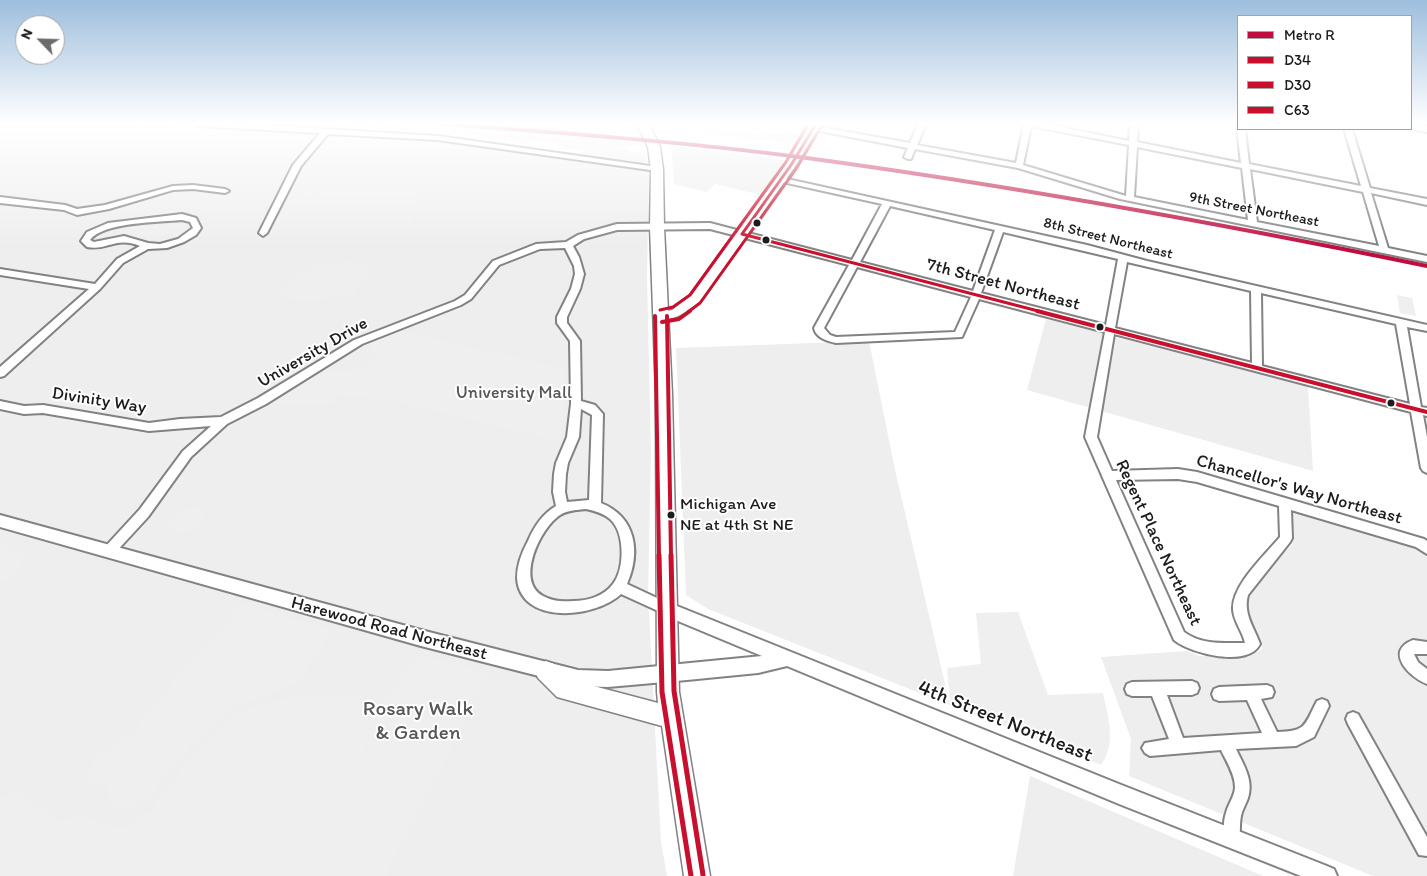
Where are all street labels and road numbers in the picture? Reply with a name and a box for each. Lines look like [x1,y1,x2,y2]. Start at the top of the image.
street label: 9th Street Northeast [1187,189,1321,231]
street label: 8th Street Northeast [1042,214,1174,264]
street label: 7th Street Northeast [924,254,1082,316]
street label: University Drive [254,313,372,393]
street label: Divinity Way [50,383,148,419]
street label: Chancellor's Way Northeast [1194,450,1404,530]
street label: Regent Place Northeast [1110,457,1206,629]
street label: Harewood Road Northeast [289,592,489,666]
street label: 4th Street Northeast [914,675,1096,769]

